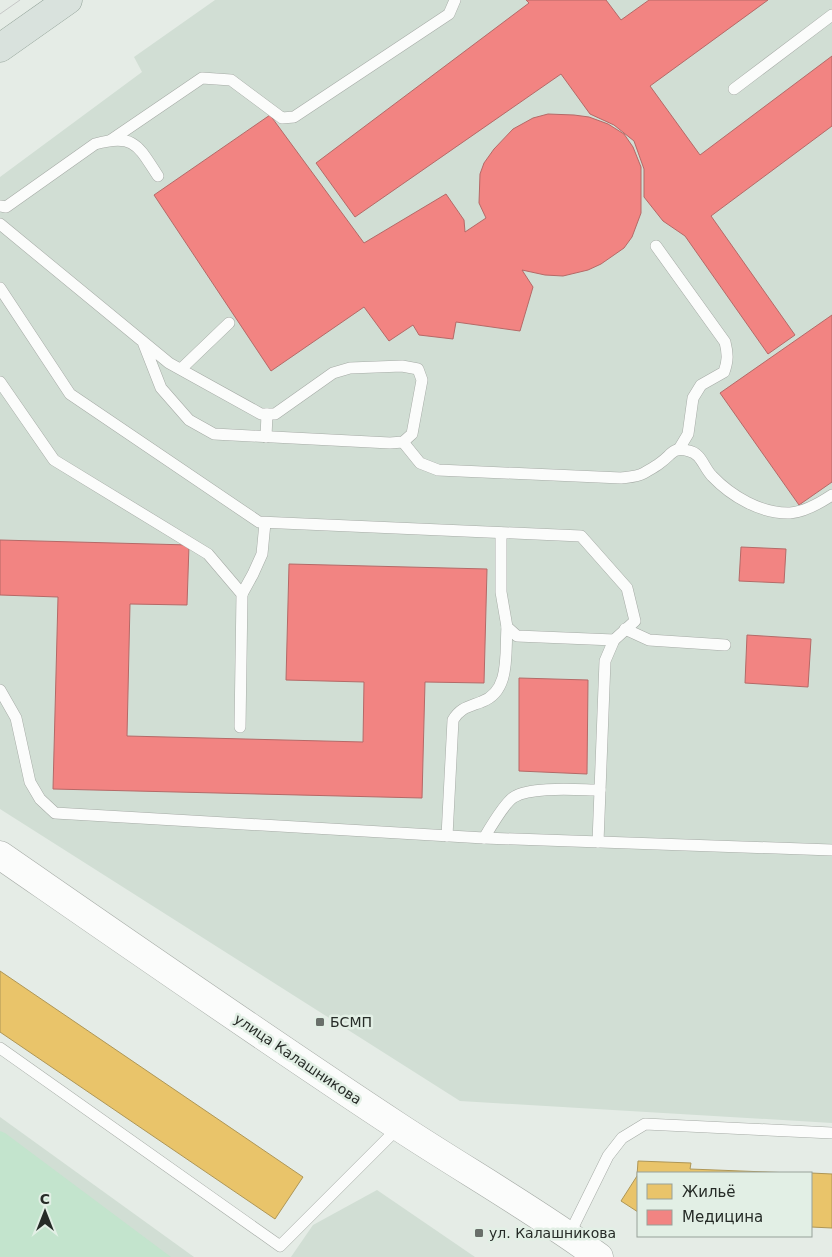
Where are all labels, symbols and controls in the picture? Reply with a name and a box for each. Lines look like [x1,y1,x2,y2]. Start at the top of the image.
street label: улица Калашникова [231,1010,365,1108]
place label: БСМП [330,1014,372,1030]
marker: БСМП [314,1016,326,1028]
legend [637,1172,812,1237]
text: Жильё [682,1183,736,1201]
north arrow [20,1187,70,1237]
text: С [40,1191,50,1207]
text: Медицина [682,1208,763,1226]
place label: ул. Калашникова [489,1225,616,1241]
marker: ул. Калашникова [473,1227,485,1239]

